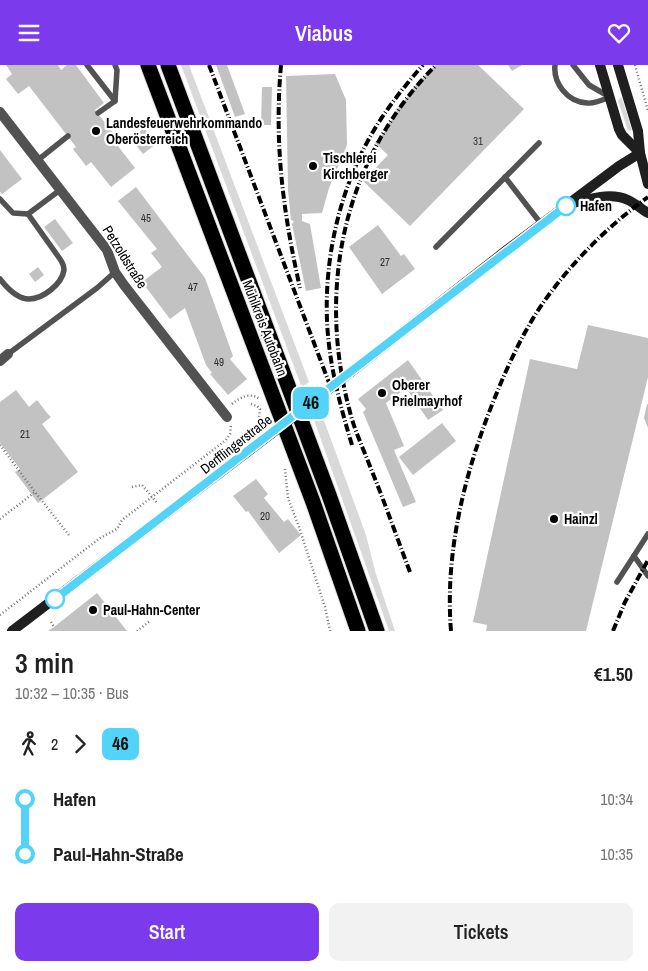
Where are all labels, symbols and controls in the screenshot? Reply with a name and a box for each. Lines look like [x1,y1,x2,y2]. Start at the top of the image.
text: Viabus [295,18,353,48]
icon: menu [15,19,43,47]
icon: heart [605,19,633,47]
place label: Landesfeuerwehrkommando Oberösterreich [106,114,262,148]
marker: Landesfeuerwehrkommando Oberösterreich [90,125,102,137]
house number: 31 [473,134,483,148]
place label: Tischlerei Kirchberger [323,149,389,183]
marker: Tischlerei Kirchberger [307,160,319,172]
marker: Hafen [556,196,576,216]
place label: Hafen [580,197,612,215]
house number: 45 [141,211,151,225]
street label: Petzoldstraße [99,222,151,292]
house number: 27 [380,255,390,269]
street label: Mühlkreis Autobahn [238,277,292,379]
house number: 47 [188,280,198,294]
house number: 49 [214,355,224,369]
place label: Oberer Prielmayrhof [392,376,462,410]
line badge: 46 [288,387,334,419]
marker: Oberer Prielmayrhof [376,387,388,399]
text: 46 [303,390,319,415]
street label: Derfflingerstraße [197,410,275,478]
house number: 21 [20,427,30,441]
house number: 20 [260,509,270,523]
place label: Hainzl [564,510,598,528]
marker: Hainzl [548,513,560,525]
unlabelled marker [45,589,65,609]
place label: Paul-Hahn-Center [103,601,200,619]
marker: Paul-Hahn-Center [87,604,99,616]
text: 3 min [15,644,74,682]
text: €1.50 [594,661,633,687]
text: 10:32 – 10:35 · Bus [15,682,129,704]
icon: walk [15,730,43,758]
icon: forward [66,730,94,758]
text: 46 [112,731,129,756]
text: 2 [51,733,58,755]
text: Hafen [53,786,96,812]
text: 10:34 [600,788,633,810]
text: Paul-Hahn-Straße [53,841,184,867]
text: 10:35 [600,843,633,865]
button: Start [15,903,319,961]
button: Tickets [329,903,633,961]

